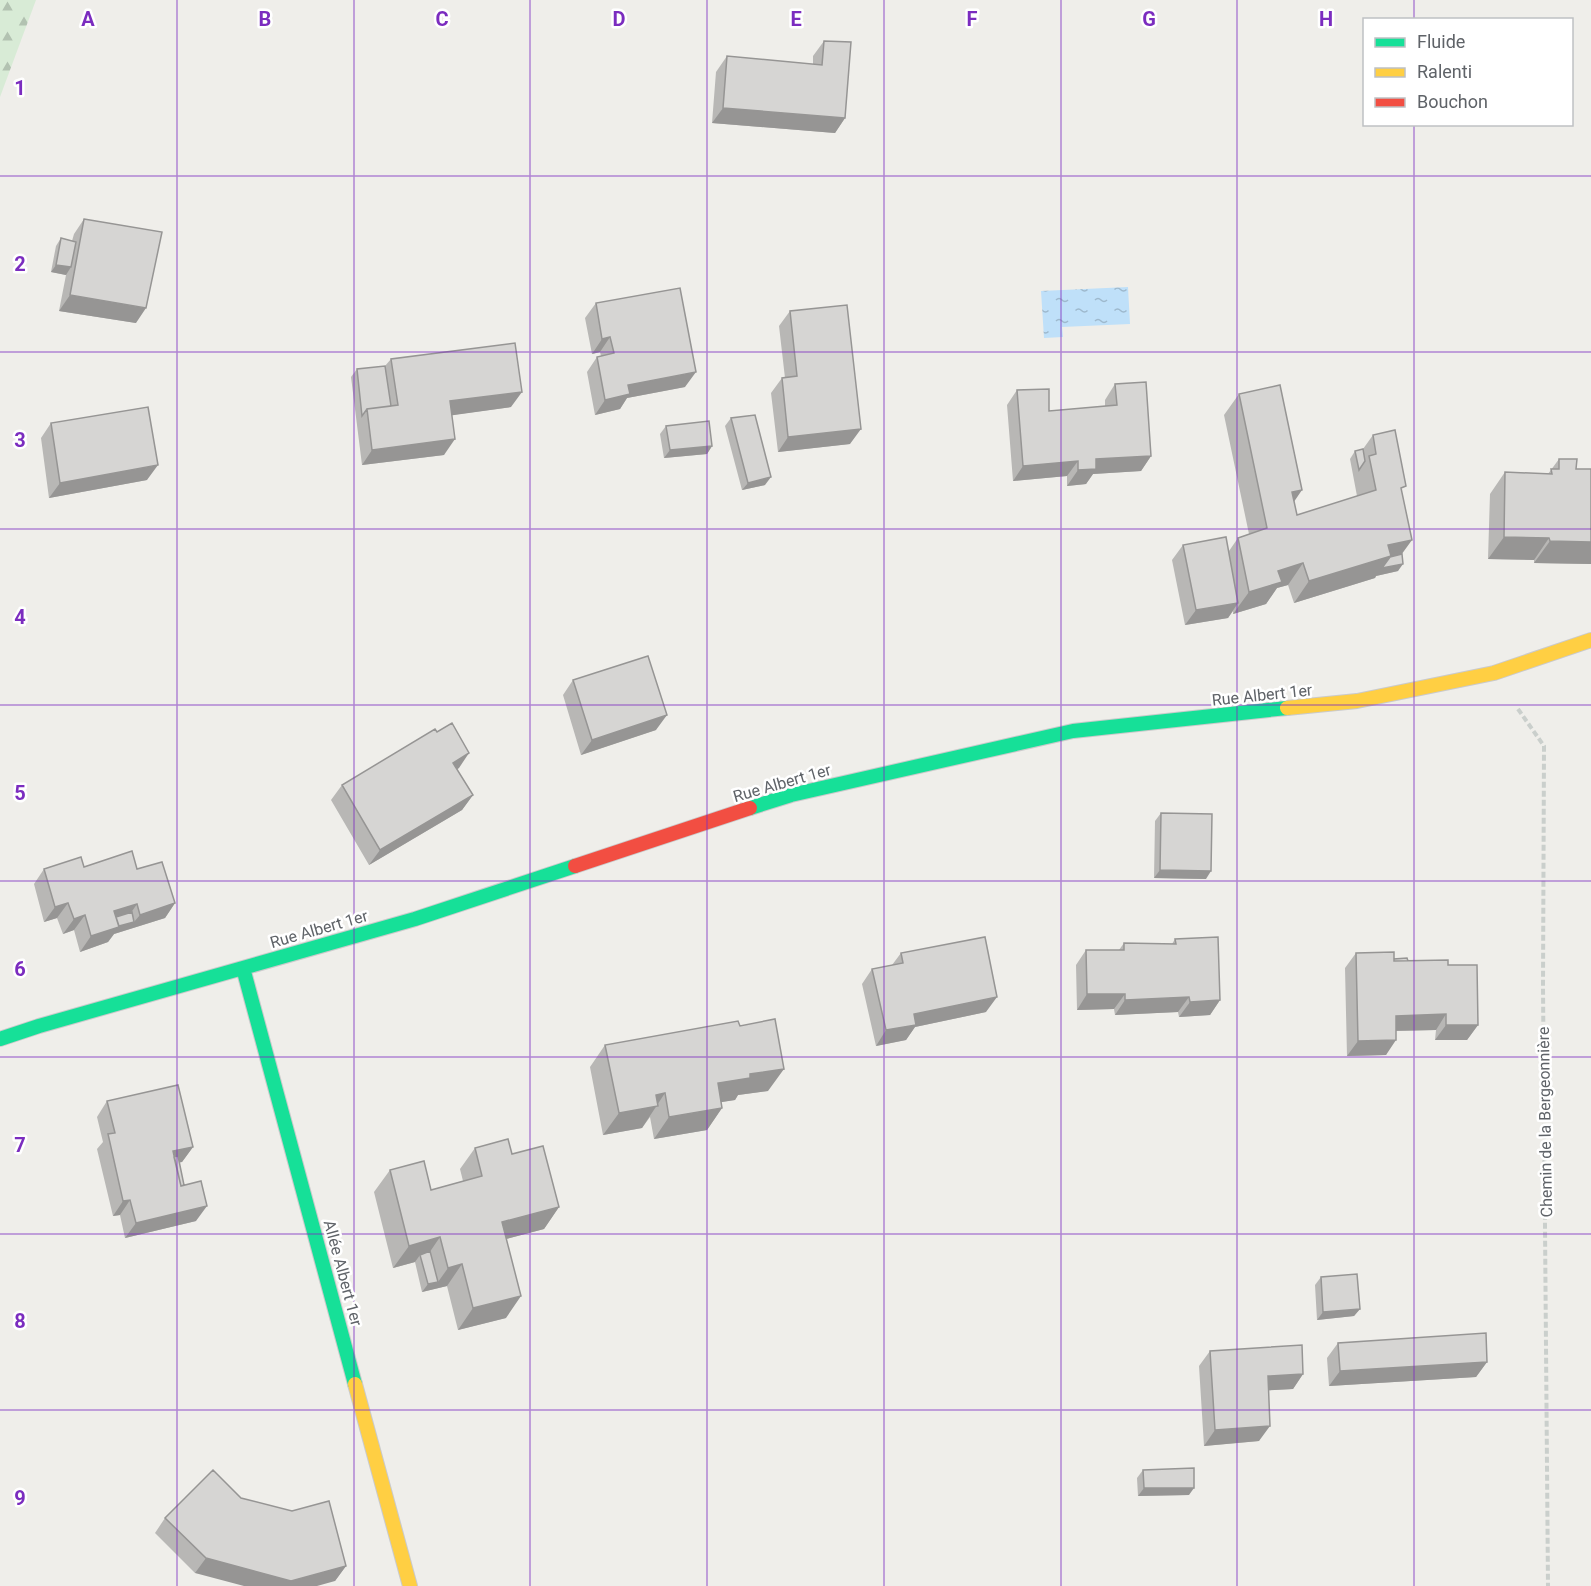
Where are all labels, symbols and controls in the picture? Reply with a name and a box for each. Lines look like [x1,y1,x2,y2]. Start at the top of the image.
text: A [81,7,95,31]
text: B [259,7,271,31]
text: C [435,7,449,31]
text: D [613,7,626,31]
text: E [790,7,802,31]
text: F [967,7,978,31]
text: G [1142,7,1156,31]
text: H [1319,7,1333,31]
legend [1363,18,1573,126]
text: Fluide [1417,31,1465,52]
text: Ralenti [1417,61,1472,82]
text: 1 [14,76,26,100]
text: Bouchon [1417,91,1488,112]
text: 2 [14,252,26,276]
text: 3 [14,428,26,452]
text: 4 [14,605,26,629]
street label: Rue Albert 1er [1211,680,1314,710]
street label: Rue Albert 1er [731,760,834,806]
text: 5 [14,781,26,805]
street label: Rue Albert 1er [268,906,371,952]
text: 6 [14,957,26,981]
street label: Chemin de la Bergeonnière [1534,1027,1556,1217]
text: 7 [14,1133,26,1157]
street label: Allée Albert 1er [320,1218,366,1329]
text: 8 [14,1309,26,1333]
text: 9 [14,1486,26,1510]

